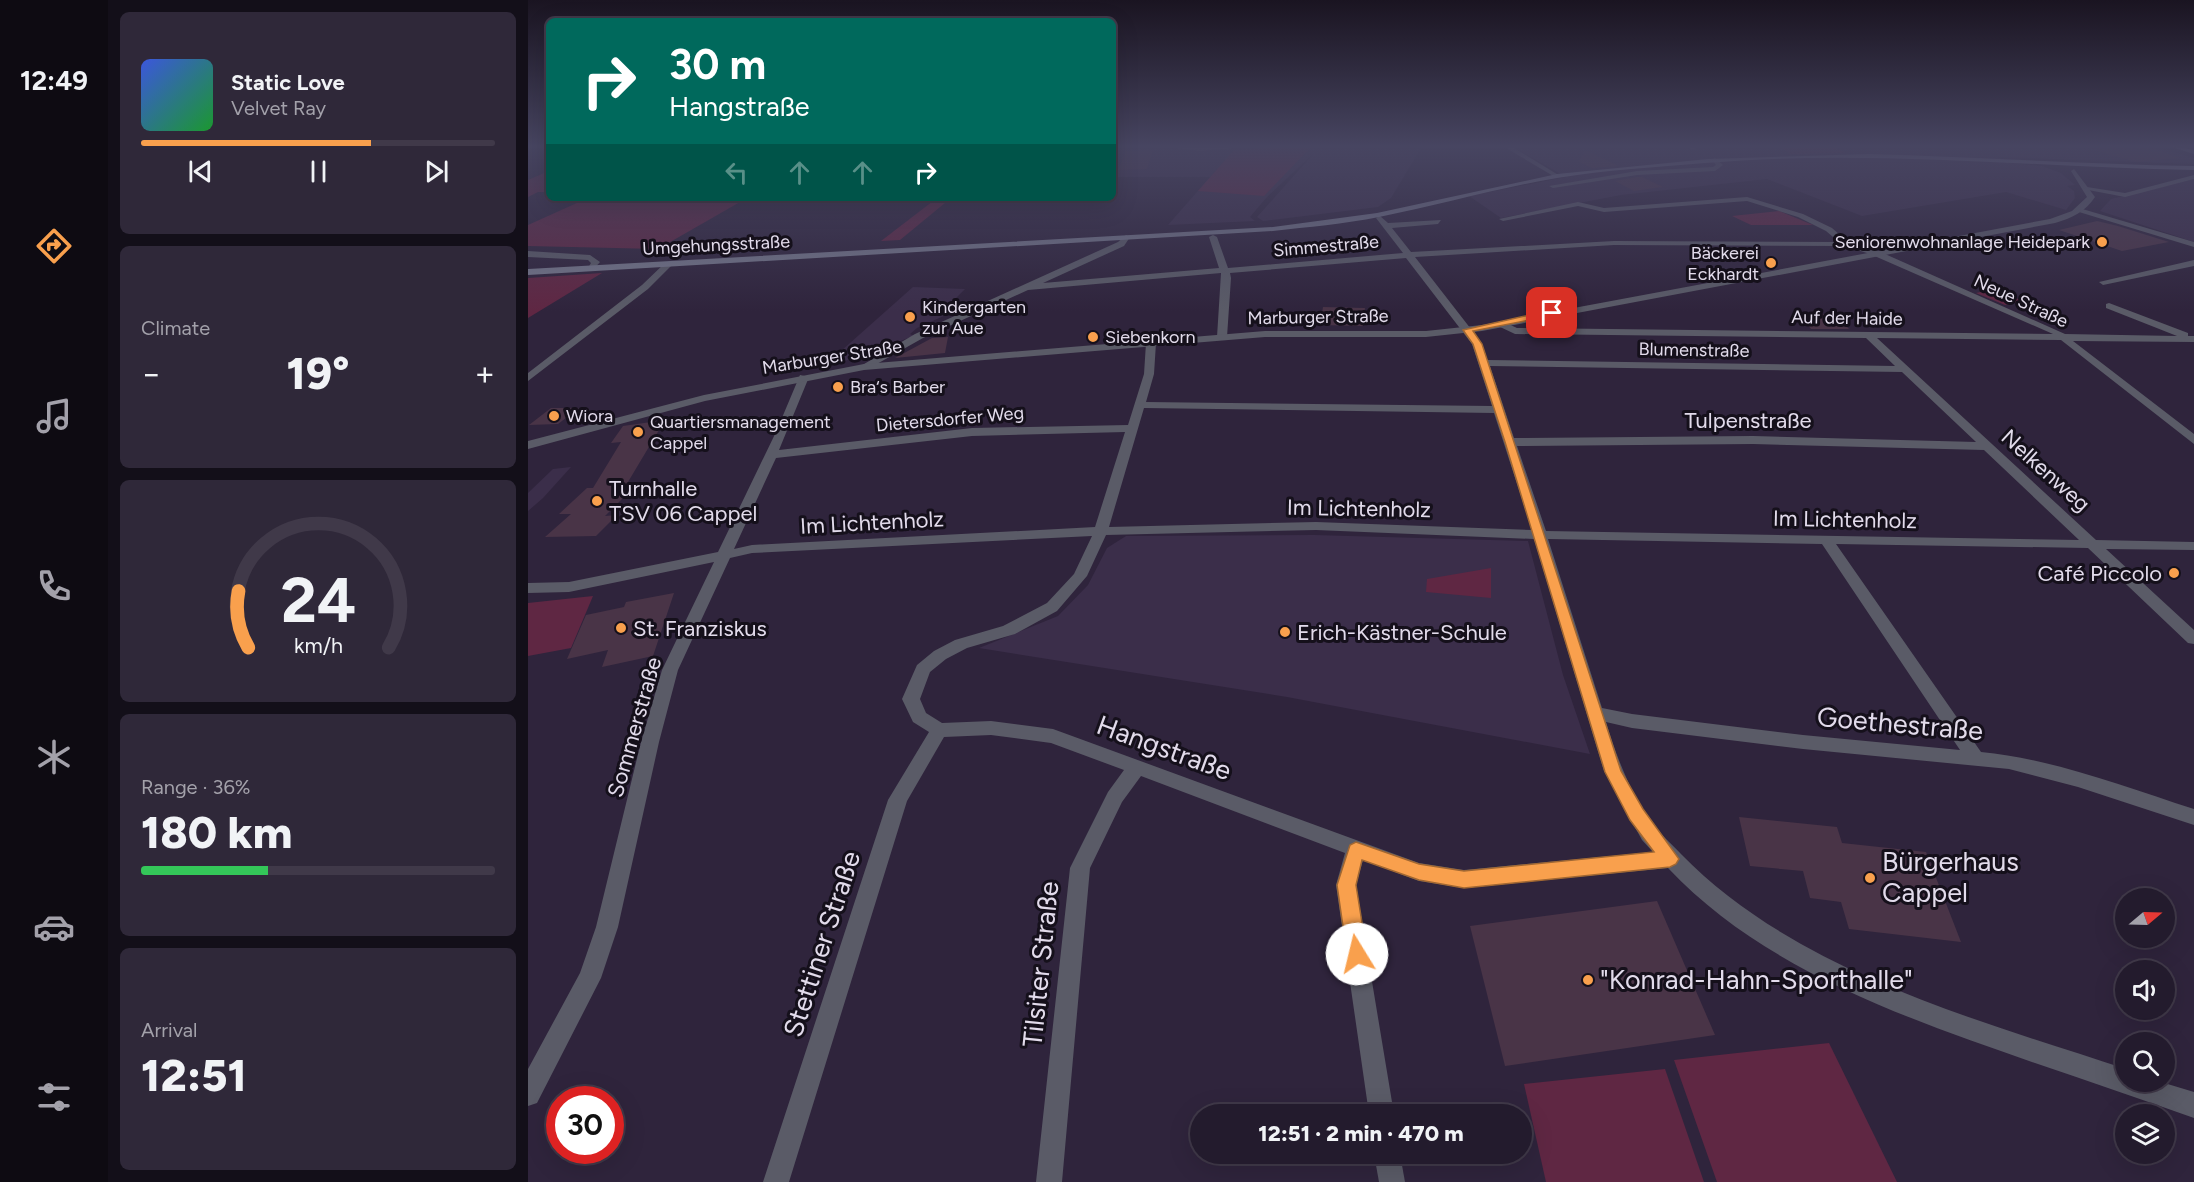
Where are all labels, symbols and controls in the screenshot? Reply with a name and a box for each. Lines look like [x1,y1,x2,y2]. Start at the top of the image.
text: 30 m [669,39,766,90]
icon: right [570,42,648,120]
text: 12:49 [20,64,88,97]
text: Static Love [231,69,345,96]
text: Hangstraße [669,90,810,123]
text: Velvet Ray [231,96,326,120]
icon: previous [184,155,217,188]
icon: pause [302,155,335,188]
icon: next [420,155,453,188]
icon: left [720,156,753,189]
icon: ahead [783,156,816,189]
icon: ahead [846,156,879,189]
icon: right [909,156,942,189]
icon: directions [33,225,75,267]
street label: Umgehungsstraße [642,230,791,260]
street label: Simmestraße [1272,230,1380,262]
place label: Seniorenwohnanlage Heidepark [1834,231,2090,253]
marker: Seniorenwohnanlage Heidepark [2095,235,2109,249]
place label: Bäckerei Eckhardt [1687,242,1759,285]
marker: Bäckerei Eckhardt [1764,256,1778,270]
street label: Neue Straße [1970,270,2072,332]
pin [1526,287,1577,338]
place label: Kindergarten zur Aue [922,296,1026,339]
icon: arrive [1535,296,1568,329]
street label: Marburger Straße [1247,305,1389,329]
street label: Auf der Haide [1791,306,1903,330]
marker: Kindergarten zur Aue [903,310,917,324]
text: Climate [141,316,210,340]
place label: Siebenkorn [1105,326,1196,348]
marker: Siebenkorn [1086,330,1100,344]
street label: Marburger Straße [761,335,904,379]
street label: Blumenstraße [1638,338,1750,362]
text: 19° [287,346,349,400]
text: − [141,354,162,393]
text: + [474,354,495,393]
place label: Bra‘s Barber [850,376,945,398]
marker: Bra‘s Barber [831,380,845,394]
icon: music [33,395,75,437]
street label: Dietersdorfer Weg [875,402,1025,436]
place label: Wiora [566,405,613,427]
street label: Tulpenstraße [1684,407,1812,434]
marker: Wiora [547,409,561,423]
place label: Quartiersmanagement Cappel [650,411,831,454]
street label: Nelkenweg [1996,423,2096,517]
marker: Quartiersmanagement Cappel [631,425,645,439]
place label: Turnhalle TSV 06 Cappel [609,475,757,527]
marker: Turnhalle TSV 06 Cappel [590,494,604,508]
street label: Im Lichtenholz [1287,494,1431,523]
street label: Im Lichtenholz [799,505,945,540]
street label: Im Lichtenholz [1773,505,1917,534]
place label: Café Piccolo [2037,560,2162,587]
text: 24 [280,563,356,638]
icon: phone [33,565,75,607]
marker: Café Piccolo [2167,566,2181,580]
place label: St. Franziskus [633,615,767,642]
place label: Erich-Kästner-Schule [1297,619,1507,646]
marker: St. Franziskus [614,621,628,635]
marker: Erich-Kästner-Schule [1278,625,1292,639]
text: km/h [294,633,342,658]
street label: Sommerstraße [602,654,667,800]
street label: Goethestraße [1816,700,1984,747]
street label: Hangstraße [1092,708,1236,787]
icon: climate [33,736,75,778]
text: Range · 36% [141,775,250,799]
text: 180 km [141,805,292,859]
place label: Bürgerhaus Cappel [1882,845,2019,909]
street label: Stettiner Straße [776,847,867,1041]
marker: Bürgerhaus Cappel [1863,871,1877,885]
street label: Tilsiter Straße [1015,880,1066,1048]
north arrow [2115,888,2175,948]
map controls [2115,888,2175,1164]
icon: car [33,906,75,948]
position arrow [1325,922,1389,986]
button: sound [2115,960,2175,1020]
place label: "Konrad-Hahn-Sporthalle" [1600,963,1913,996]
marker: "Konrad-Hahn-Sporthalle" [1581,973,1595,987]
text: Arrival [141,1018,197,1042]
button: search [2115,1032,2175,1092]
text: 12:51 [141,1048,247,1102]
icon: filters [33,1076,75,1118]
speed limit sign: 30 [546,1086,624,1164]
button: layers [2115,1104,2175,1164]
text: 12:51 · 2 min · 470 m [1258,1120,1464,1147]

